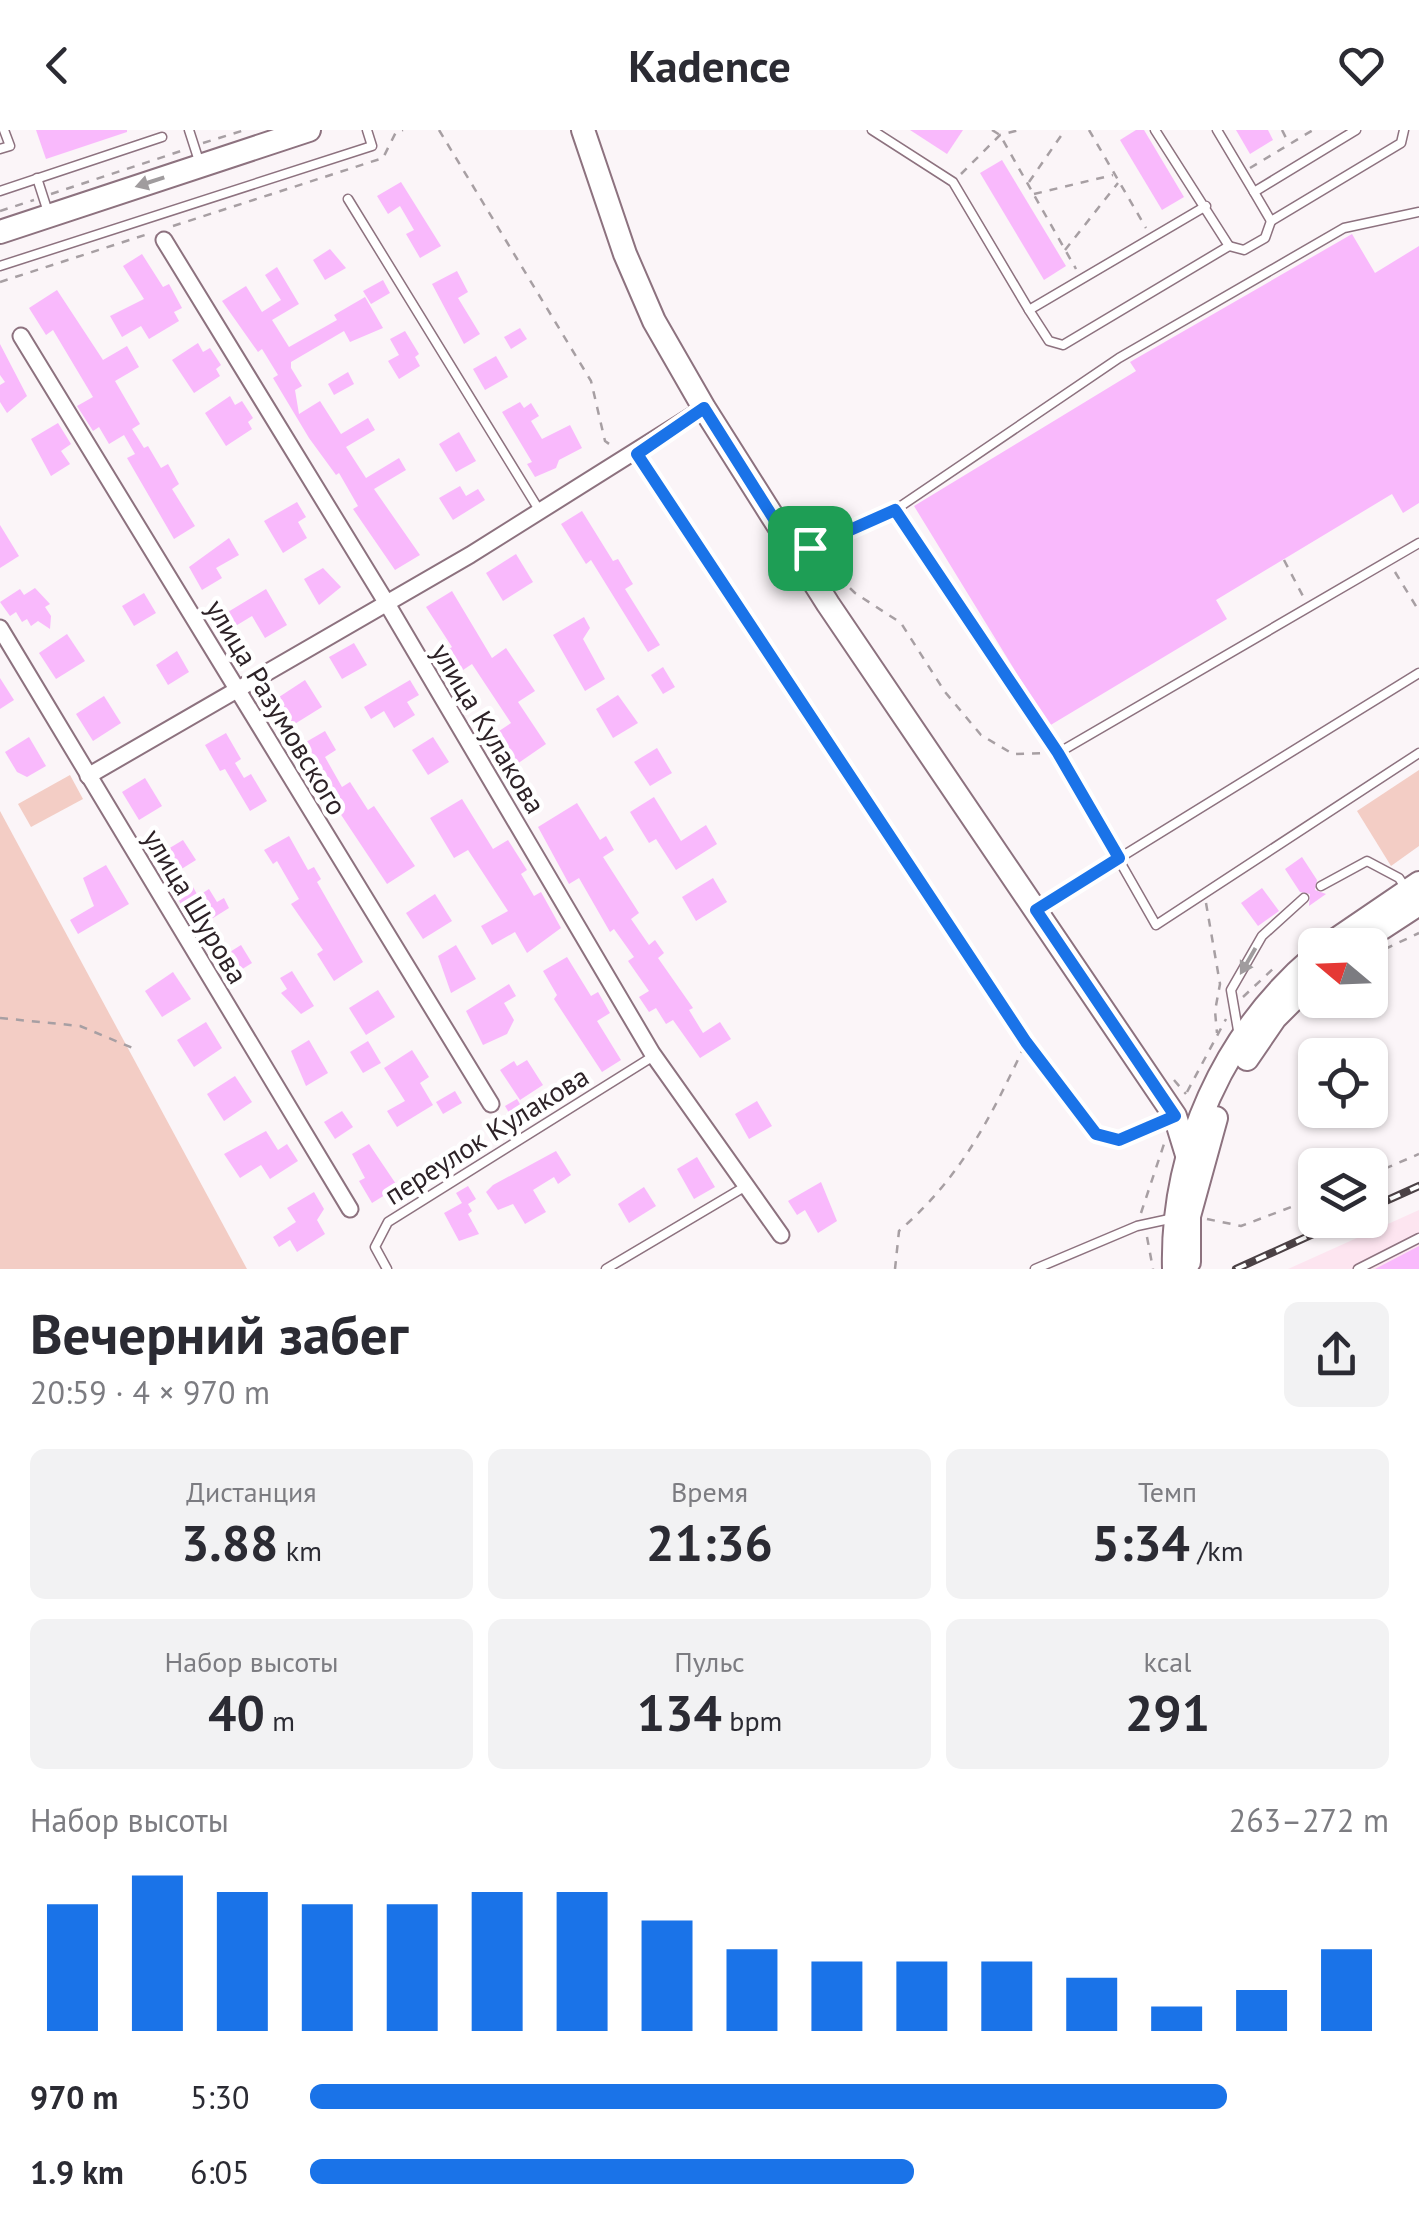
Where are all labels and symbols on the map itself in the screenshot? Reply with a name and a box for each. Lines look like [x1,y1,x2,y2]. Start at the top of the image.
one-way arrow [134,176,164,191]
pin [768,506,853,591]
street label: улица Разумовского [198,592,356,822]
street label: улица Кулакова [424,636,554,820]
street label: улица Шурова [135,822,257,990]
north arrow [1298,928,1388,1018]
one-way arrow [1240,947,1257,975]
street label: переулок Кулакова [377,1057,595,1213]

